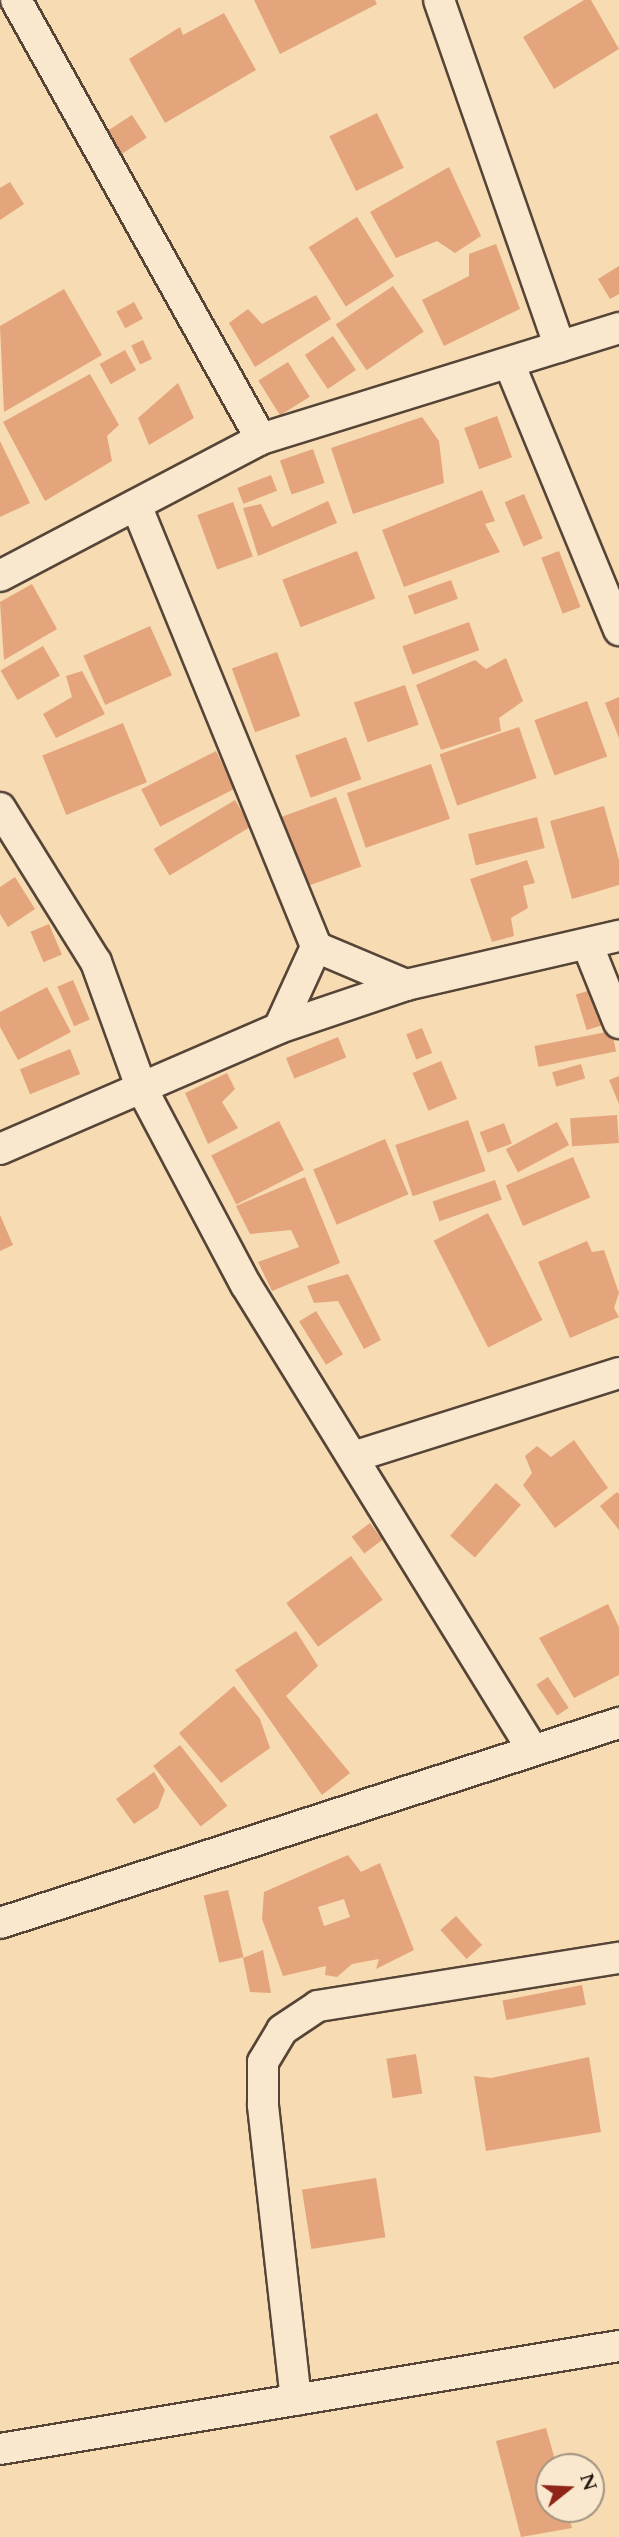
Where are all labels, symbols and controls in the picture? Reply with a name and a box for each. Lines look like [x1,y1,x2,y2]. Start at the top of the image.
north arrow [535,2453,605,2523]
text: N [573,2470,603,2494]

